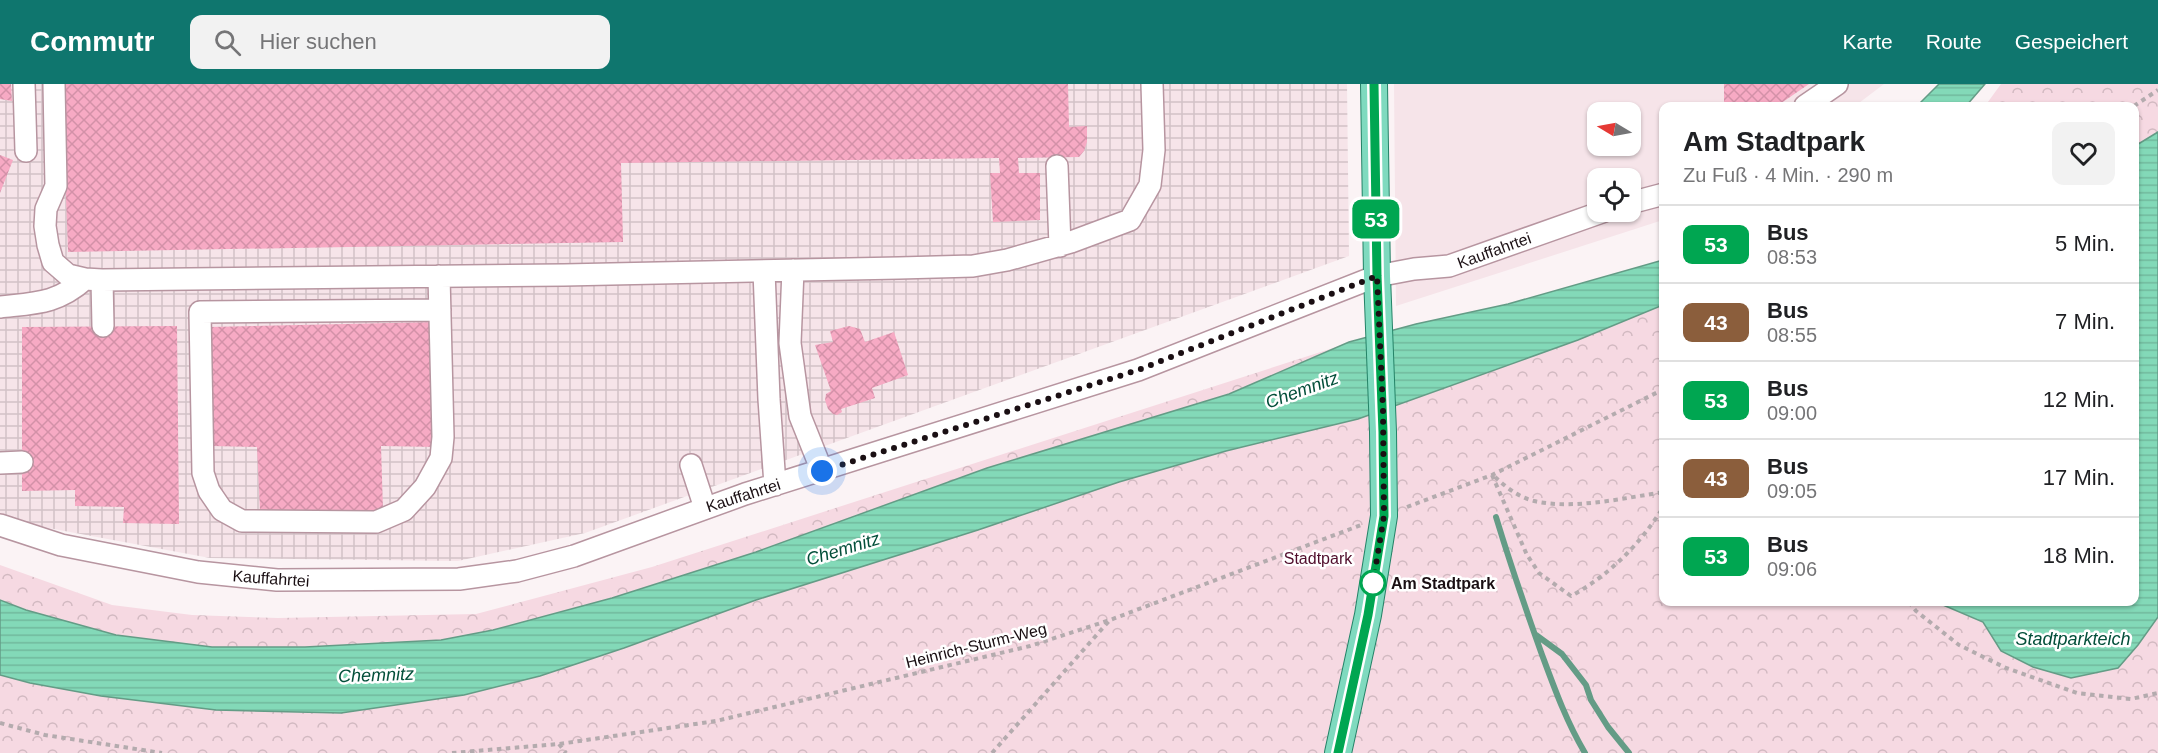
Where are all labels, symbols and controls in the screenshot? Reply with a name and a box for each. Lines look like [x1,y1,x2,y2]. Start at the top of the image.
search box [190,15,610,69]
text: Commutr [30,26,154,57]
icon: search [211,26,244,59]
text: Hier suchen [259,29,377,54]
text: Karte [1843,30,1893,53]
text: Route [1926,30,1982,53]
text: Gespeichert [2015,30,2128,53]
north arrow [1587,102,1641,156]
map controls [1587,102,1641,222]
button: heart [2052,122,2115,185]
text: Am Stadtpark [1683,126,1865,157]
text: Zu Fuß · 4 Min. · 290 m [1683,164,1893,186]
button: locate [1587,168,1641,222]
line badge: 53 [1349,200,1403,238]
text: 53 [1364,208,1388,231]
text: Bus [1767,220,1809,245]
street label: Kauffahrtei [1455,229,1533,272]
text: 5 Min. [2055,231,2115,256]
text: 53 [1704,233,1728,256]
text: 08:53 [1767,246,1817,268]
text: Bus [1767,298,1809,323]
text: 7 Min. [2055,309,2115,334]
text: 43 [1704,311,1728,334]
text: 08:55 [1767,324,1817,346]
water label: Chemnitz [1263,368,1341,412]
text: Bus [1767,376,1809,401]
text: 12 Min. [2043,387,2115,412]
text: 53 [1704,389,1728,412]
text: 09:00 [1767,402,1817,424]
text: Bus [1767,454,1809,479]
your location [807,456,837,486]
text: 17 Min. [2043,465,2115,490]
text: 43 [1704,467,1728,490]
street label: Kauffahrtei [704,475,782,515]
text: 09:05 [1767,480,1817,502]
water label: Chemnitz [804,528,882,570]
text: Bus [1767,532,1809,557]
text: 18 Min. [2043,543,2115,568]
text: 53 [1704,545,1728,568]
park label: Stadtpark [1284,550,1353,567]
text: 09:06 [1767,558,1817,580]
street label: Kauffahrtei [232,567,310,590]
marker: Am Stadtpark [1360,570,1386,596]
place label: Am Stadtpark [1391,575,1495,592]
street label: Heinrich-Sturm-Weg [904,620,1048,671]
water label: Stadtparkteich [2015,629,2131,649]
water label: Chemnitz [338,664,414,686]

